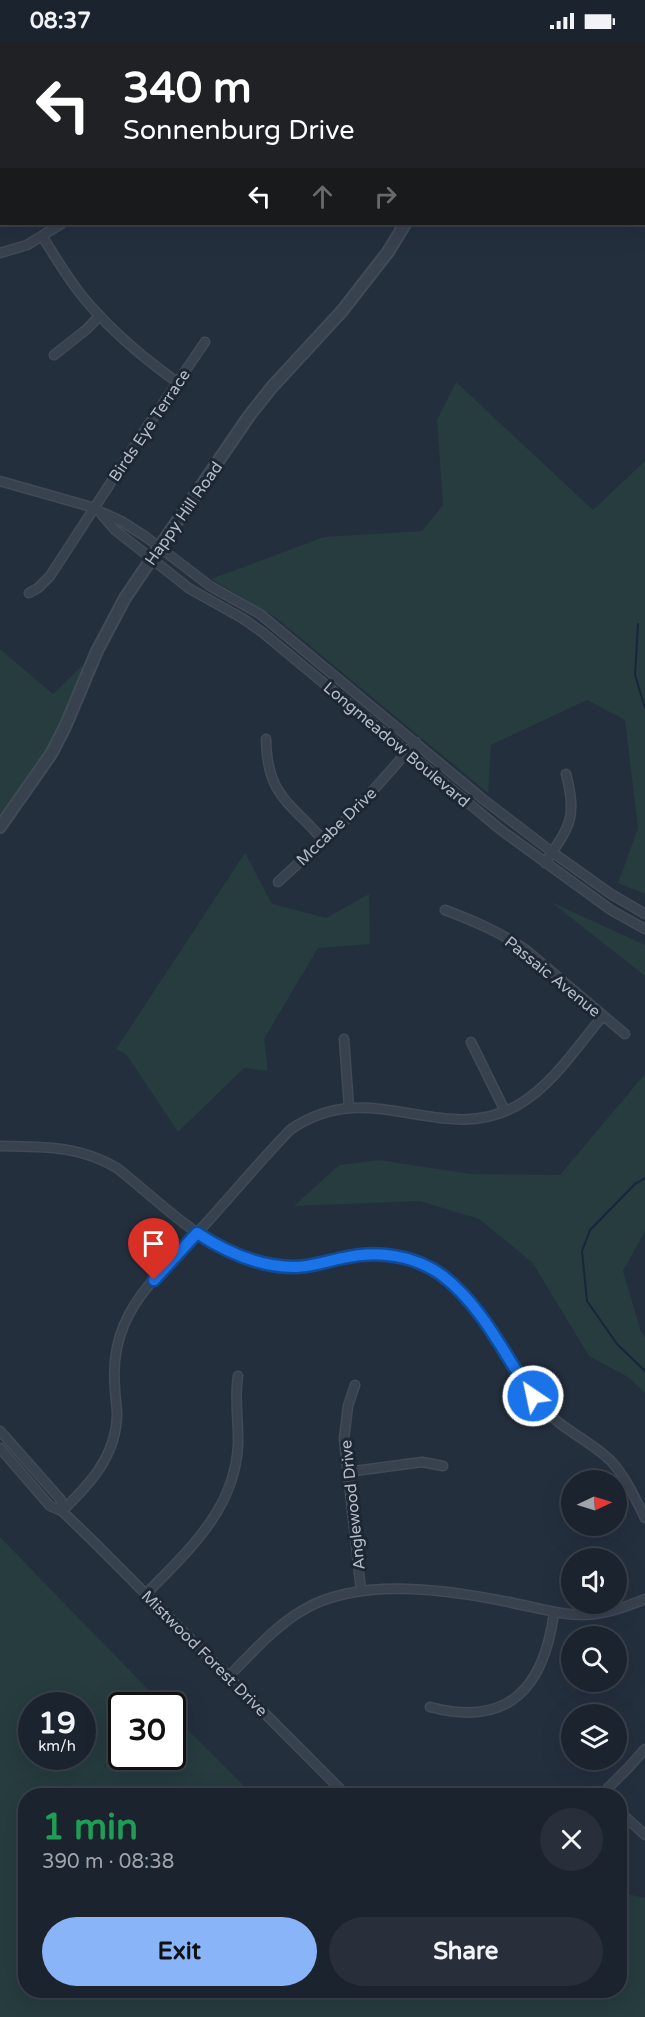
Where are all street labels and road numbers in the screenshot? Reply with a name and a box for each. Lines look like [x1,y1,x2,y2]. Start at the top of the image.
street label: Birds Eye Terrace [105,366,195,485]
street label: Happy Hill Road [141,458,227,569]
street label: Longmeadow Boulevard [319,678,474,812]
street label: Mccabe Drive [292,783,381,870]
street label: Passaic Avenue [500,932,604,1022]
street label: Anglewood Drive [336,1439,370,1571]
street label: Mistwood Forest Drive [137,1586,272,1721]

